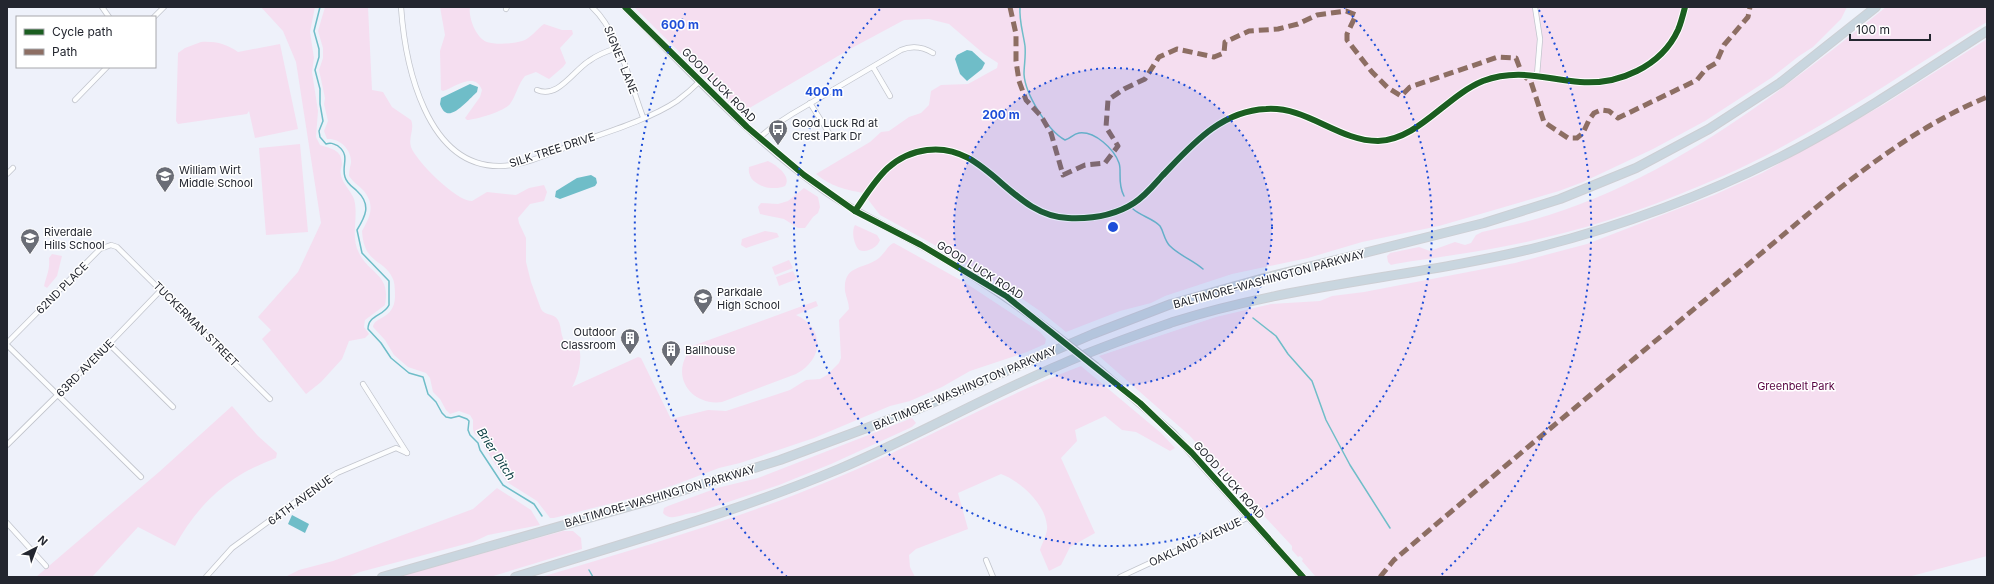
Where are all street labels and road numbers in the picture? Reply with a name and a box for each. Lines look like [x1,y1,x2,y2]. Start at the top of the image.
street label: SIGNET LANE [601,24,641,96]
street label: GOOD LUCK ROAD [679,45,759,125]
street label: SILK TREE DRIVE [507,130,597,170]
street label: GOOD LUCK ROAD [934,238,1026,302]
street label: BALTIMORE-WASHINGTON PARKWAY [1172,246,1367,311]
street label: 62ND PLACE [33,259,91,317]
street label: TUCKERMAN STREET [150,278,242,370]
street label: 63RD AVENUE [53,336,117,400]
street label: BALTIMORE-WASHINGTON PARKWAY [871,343,1059,433]
street label: GOOD LUCK ROAD [1190,438,1268,522]
street label: BALTIMORE-WASHINGTON PARKWAY [563,462,758,530]
street label: 64TH AVENUE [265,472,335,528]
street label: OAKLAND AVENUE [1147,514,1243,570]

